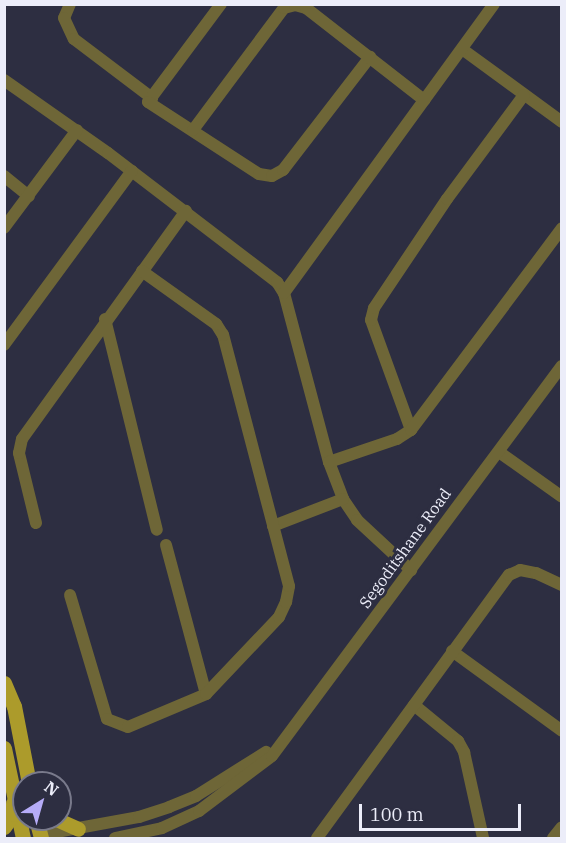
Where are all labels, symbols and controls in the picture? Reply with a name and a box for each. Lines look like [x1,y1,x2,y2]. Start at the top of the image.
street label: Segoditshane Road [355,484,455,612]
north arrow [12,771,72,831]
text: N [41,776,63,800]
scale bar [362,792,524,830]
text: 100 m [370,803,424,826]

